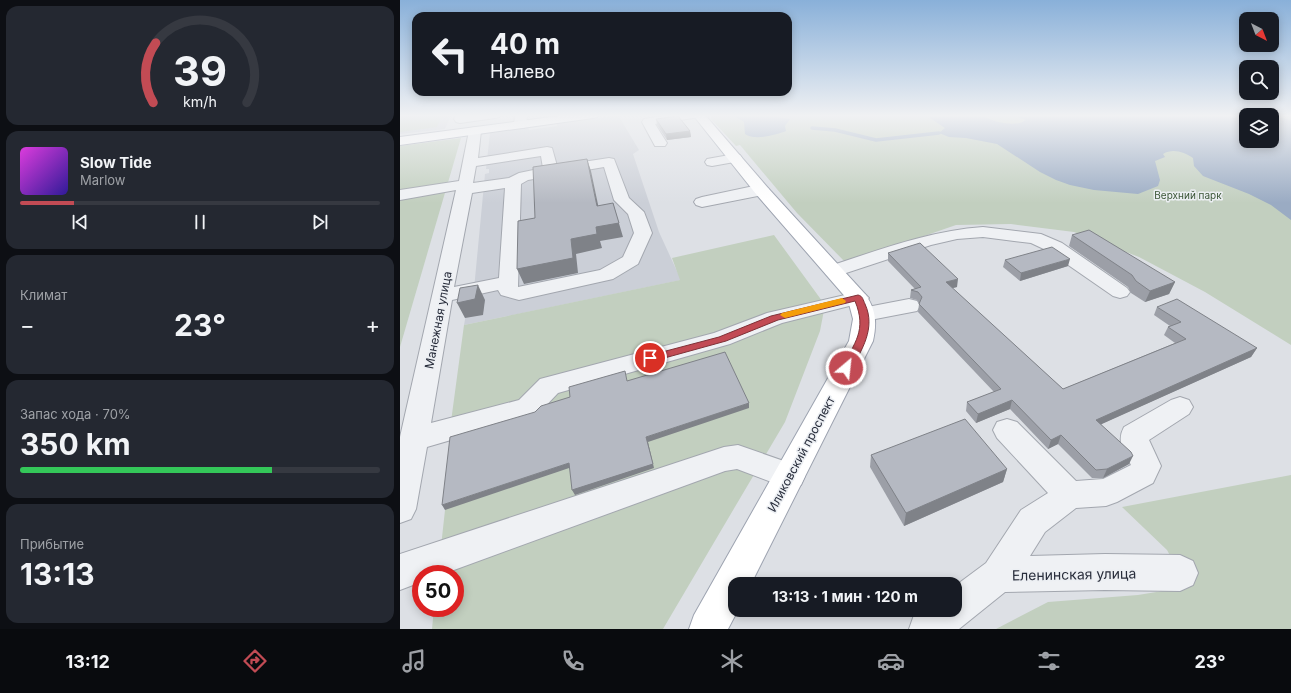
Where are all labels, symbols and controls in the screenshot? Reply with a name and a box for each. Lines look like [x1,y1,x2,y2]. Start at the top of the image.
north arrow [1239,12,1279,52]
map controls [1239,12,1279,148]
text: 40 m [490,27,560,61]
icon: left [424,28,476,80]
text: 39 [173,46,227,96]
button: search [1239,60,1279,100]
text: Налево [490,61,555,82]
text: km/h [183,93,217,110]
button: layers [1239,108,1279,148]
text: Slow Tide [80,153,152,172]
text: Marlow [80,172,126,188]
park label: Верхний парк [1154,189,1222,201]
icon: previous [69,211,91,233]
icon: pause [189,211,211,233]
icon: next [309,211,331,233]
street label: Манежная улица [421,270,455,370]
text: Климат [20,287,67,303]
text: 23° [174,307,226,343]
text: − [20,312,35,338]
text: + [365,312,380,338]
pin [633,341,667,375]
icon: arrive [639,347,661,369]
position arrow [825,347,867,389]
street label: Иликовский проспект [764,393,838,514]
text: Запас хода · 70% [20,406,131,422]
text: 350 km [20,426,131,462]
text: Прибытие [20,536,84,552]
text: 13:13 [20,556,95,592]
street label: Еленинская улица [1012,564,1136,584]
speed limit sign: 50 [412,565,464,617]
text: 13:13 · 1 мин · 120 m [772,587,918,606]
icon: directions [241,647,269,675]
icon: music [400,647,428,675]
icon: phone [559,647,587,675]
icon: climate [718,647,746,675]
icon: car [877,647,905,675]
icon: filters [1035,647,1063,675]
text: 13:12 [65,651,110,672]
text: 23° [1194,651,1226,672]

